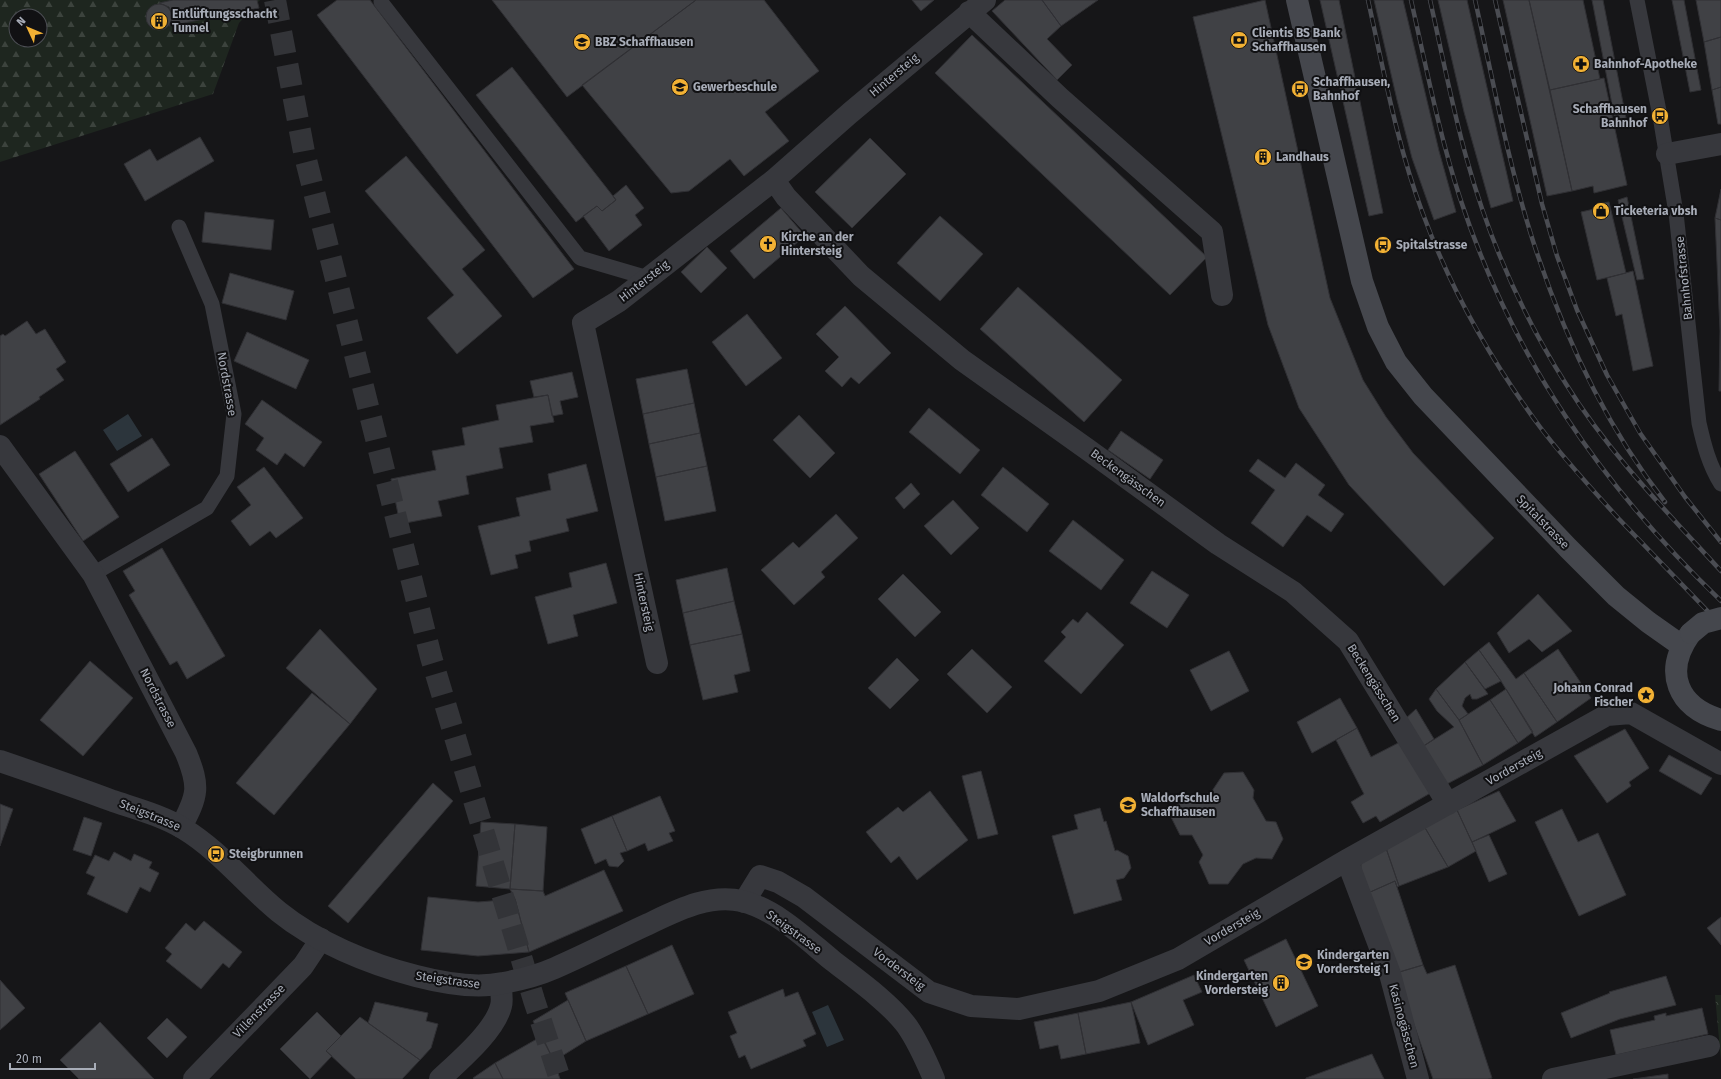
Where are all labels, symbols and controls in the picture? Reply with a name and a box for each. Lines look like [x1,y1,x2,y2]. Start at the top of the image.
place label: Entlüftungsschacht Tunnel [172,7,278,35]
north arrow [8,8,48,48]
building icon: Entlüftungsschacht Tunnel [149,11,169,31]
text: N [14,14,28,29]
place label: Clientis BS Bank Schaffhausen [1252,26,1341,54]
bank icon: Clientis BS Bank Schaffhausen [1229,30,1249,50]
school or university icon: BBZ Schaffhausen [572,32,592,52]
place label: BBZ Schaffhausen [595,35,693,49]
street label: Hintersteig [867,50,922,100]
pharmacy icon: Bahnhof-Apotheke [1571,54,1591,74]
place label: Bahnhof-Apotheke [1594,57,1697,71]
place label: Schaffhausen, Bahnhof [1313,75,1390,103]
school or university icon: Gewerbeschule [670,77,690,97]
bus stop icon: Schaffhausen, Bahnhof [1290,79,1310,99]
place label: Gewerbeschule [693,80,777,94]
place label: Schaffhausen Bahnhof [1573,102,1649,130]
bus stop icon: Schaffhausen Bahnhof [1650,106,1670,126]
building icon: Landhaus [1253,147,1273,167]
place label: Landhaus [1276,150,1329,164]
shop icon: Ticketeria vbsh [1591,201,1611,221]
place label: Ticketeria vbsh [1614,204,1697,218]
place label: Kirche an der Hintersteig [781,230,854,258]
church icon: Kirche an der Hintersteig [758,234,778,254]
bus stop icon: Spitalstrasse [1373,235,1393,255]
street label: Bahnhofstrasse [1673,235,1695,321]
place label: Spitalstrasse [1396,238,1468,252]
street label: Hintersteig [616,257,672,305]
street label: Nordstrasse [214,351,240,417]
street label: Beckengässchen [1088,446,1168,510]
street label: Spitalstrasse [1514,492,1572,552]
street label: Hintersteig [631,571,657,633]
street label: Beckengässchen [1344,642,1404,724]
street label: Nordstrasse [137,666,179,730]
place label: Johann Conrad Fischer [1552,681,1633,709]
place icon: Johann Conrad Fischer [1636,685,1656,705]
street label: Vordersteig [1484,746,1545,788]
place label: Waldorfschule Schaffhausen [1141,791,1220,819]
school or university icon: Waldorfschule Schaffhausen [1118,795,1138,815]
street label: Steigstrasse [117,796,183,834]
bus stop icon: Steigbrunnen [206,844,226,864]
place label: Steigbrunnen [229,847,303,861]
street label: Vordersteig [1202,905,1263,948]
street label: Steigstrasse [764,907,824,957]
street label: Vordersteig [870,945,928,994]
place label: Kindergarten Vordersteig 1 [1316,948,1389,976]
school or university icon: Kindergarten Vordersteig 1 [1294,952,1314,972]
street label: Steigstrasse [415,969,481,991]
place label: Kindergarten Vordersteig [1196,969,1268,997]
building icon: Kindergarten Vordersteig [1271,973,1291,993]
street label: Villenstrasse [230,981,288,1041]
street label: Kasinogässchen [1386,983,1422,1069]
scale bar [10,1045,95,1071]
text: 20 m [16,1052,42,1066]

